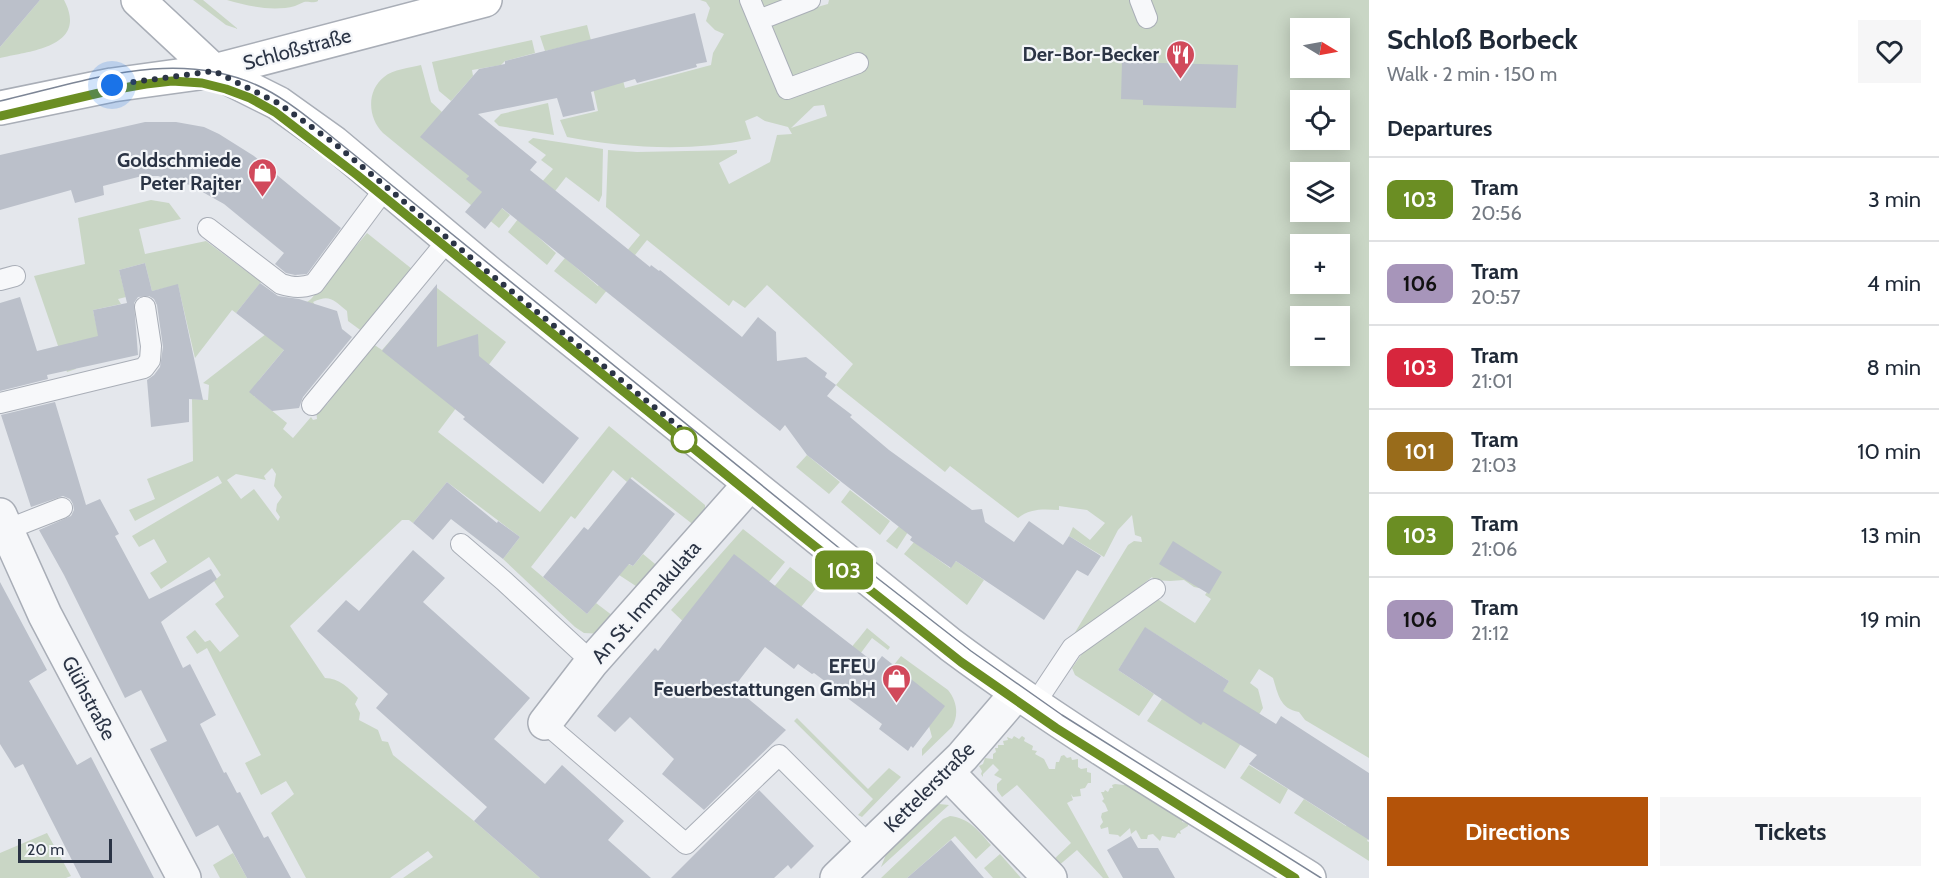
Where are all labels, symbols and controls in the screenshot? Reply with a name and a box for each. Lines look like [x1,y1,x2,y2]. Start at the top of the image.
north arrow [1290,18,1350,78]
map controls [1290,18,1350,366]
button: heart [1858,20,1921,83]
text: Schloß Borbeck [1387,22,1578,56]
street label: Schloßstraße [240,23,354,75]
restaurant icon: Der-Bor-Becker [1164,38,1196,80]
place label: Der-Bor-Becker [1022,42,1159,66]
text: Walk · 2 min · 150 m [1387,62,1557,86]
your location [97,70,127,100]
button: locate [1290,90,1350,150]
text: Departures [1387,115,1492,142]
place label: Goldschmiede Peter Rajter [117,148,241,195]
shop icon: Goldschmiede Peter Rajter [246,156,278,198]
button: layers [1290,162,1350,222]
text: Tram [1471,174,1519,201]
text: 3 min [1868,186,1921,213]
text: 103 [1403,187,1437,212]
text: 20:56 [1471,201,1522,225]
button: + [1290,234,1350,294]
text: Tram [1471,258,1519,285]
text: 4 min [1867,270,1921,297]
text: 106 [1403,271,1437,296]
text: 20:57 [1471,285,1520,309]
button: − [1290,306,1350,366]
text: Tram [1471,342,1519,369]
text: 8 min [1866,354,1921,381]
text: 103 [1403,355,1437,380]
text: 21:01 [1471,369,1513,393]
text: Tram [1471,426,1519,453]
unlabelled marker [671,427,697,453]
text: 10 min [1857,438,1921,465]
text: 101 [1405,439,1435,464]
text: 21:03 [1471,453,1517,477]
text: Tram [1471,510,1519,537]
text: 13 min [1861,522,1921,549]
text: 103 [1403,523,1437,548]
street label: An St. Immakulata [586,536,706,668]
text: 21:06 [1471,537,1517,561]
line badge: 103 [810,550,878,590]
text: 103 [827,558,861,583]
text: Tram [1471,594,1519,621]
text: 19 min [1860,606,1921,633]
text: 106 [1403,607,1437,632]
text: 21:12 [1471,621,1509,645]
street label: Glühstraße [57,652,121,744]
place label: EFEU Feuerbestattungen GmbH [653,654,876,701]
shop icon: EFEU Feuerbestattungen GmbH [881,662,913,704]
street label: Kettelerstraße [879,737,979,837]
button: Directions [1387,797,1648,866]
button: Tickets [1660,797,1921,866]
scale bar [18,836,112,864]
text: 20 m [27,840,64,859]

